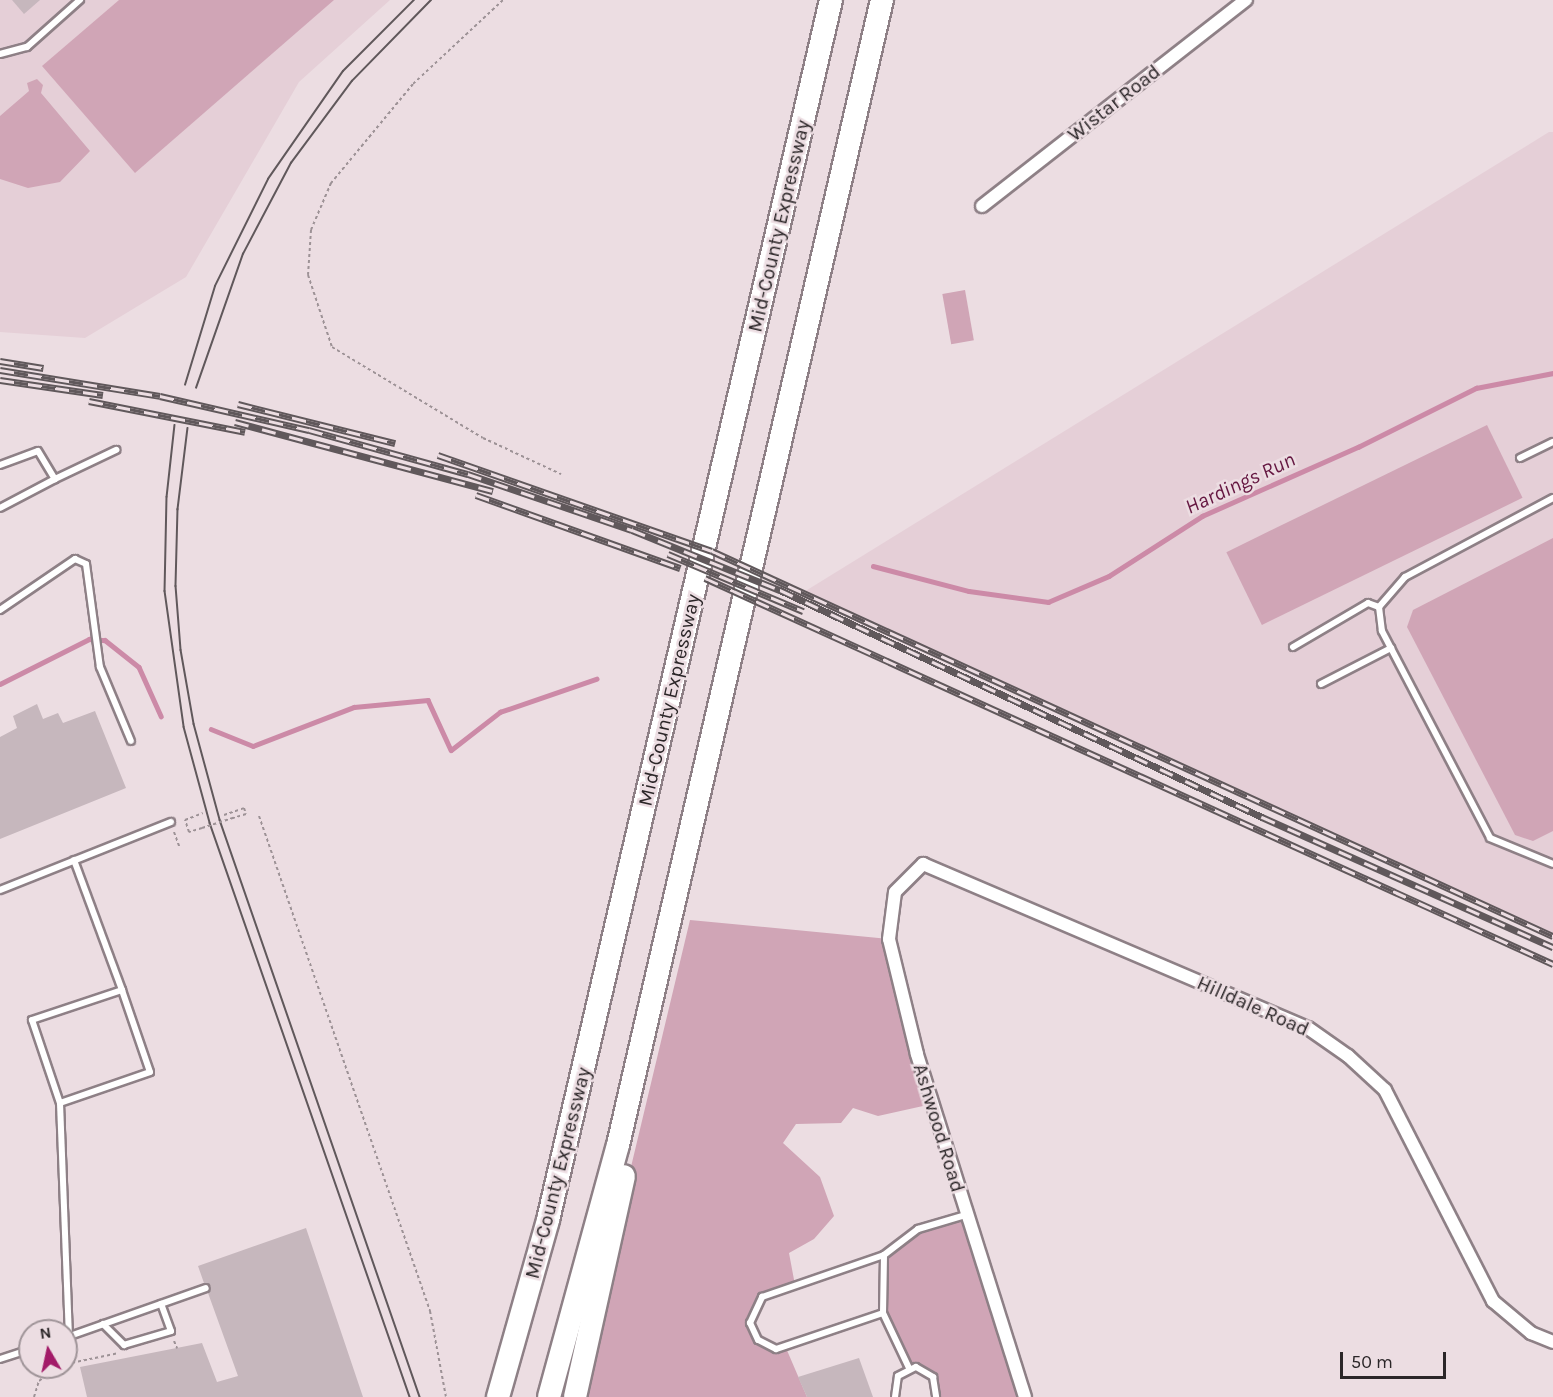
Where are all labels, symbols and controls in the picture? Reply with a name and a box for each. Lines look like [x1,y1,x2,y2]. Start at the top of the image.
street label: Wistar Road [1063,59,1165,147]
street label: Mid-County Expressway [743,118,815,334]
water label: Hardings Run [1181,447,1299,519]
street label: Mid-County Expressway [633,592,705,808]
street label: Hilldale Road [1193,971,1313,1041]
street label: Ashwood Road [908,1061,970,1195]
street label: Mid-County Expressway [520,1065,596,1281]
north arrow [18,1319,78,1379]
text: N [38,1322,53,1343]
scale bar [1343,1340,1450,1378]
text: 50 m [1351,1351,1393,1373]

